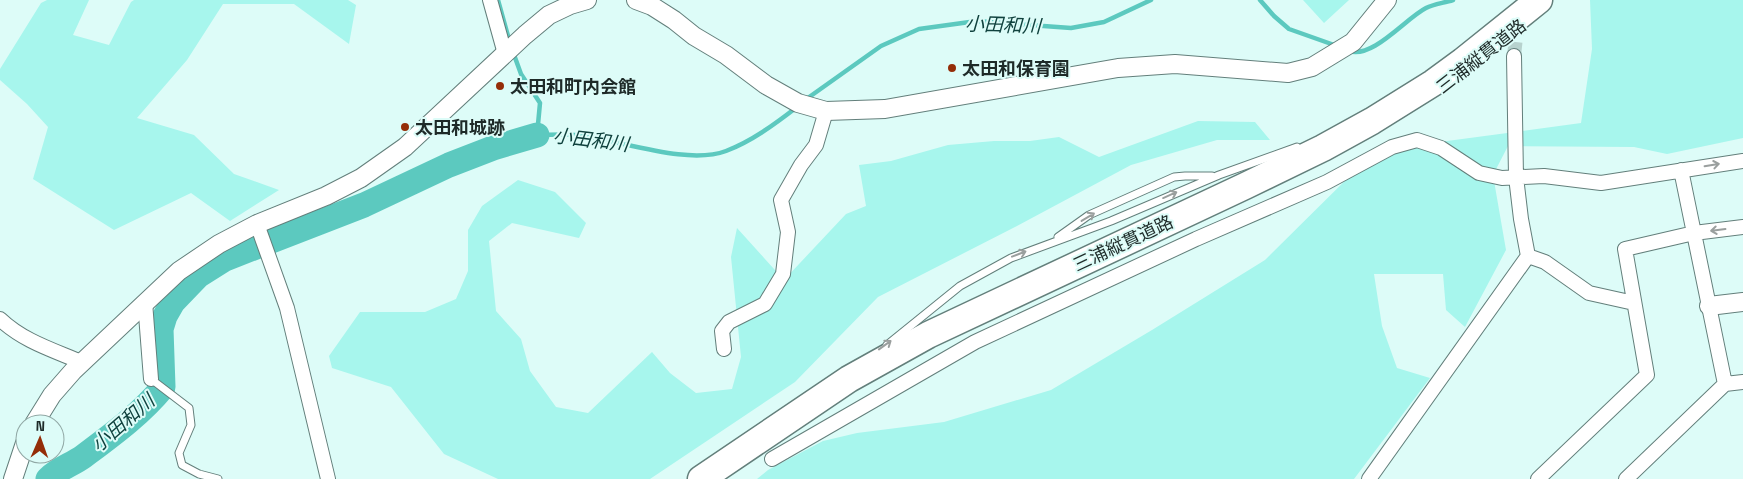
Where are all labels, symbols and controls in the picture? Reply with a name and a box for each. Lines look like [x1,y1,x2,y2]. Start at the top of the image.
water label: 小田和川 [965,11,1043,39]
street label: 三浦縦貫道路 [1431,14,1531,98]
place label: 太田和保育園 [962,57,1070,80]
marker: 太田和保育園 [946,62,958,74]
place label: 太田和町内会館 [510,75,636,98]
marker: 太田和町内会館 [494,80,506,92]
place label: 太田和城跡 [415,116,505,139]
marker: 太田和城跡 [399,121,411,133]
water label: 小田和川 [552,123,632,157]
one-way arrow [1703,160,1719,170]
one-way arrow [1162,190,1177,200]
street label: 三浦縦貫道路 [1069,210,1177,276]
one-way arrow [1080,211,1094,221]
one-way arrow [1711,226,1727,236]
one-way arrow [1011,249,1026,259]
one-way arrow [878,340,892,350]
water label: 小田和川 [86,387,161,457]
north arrow [15,414,65,464]
text: N [35,417,45,435]

